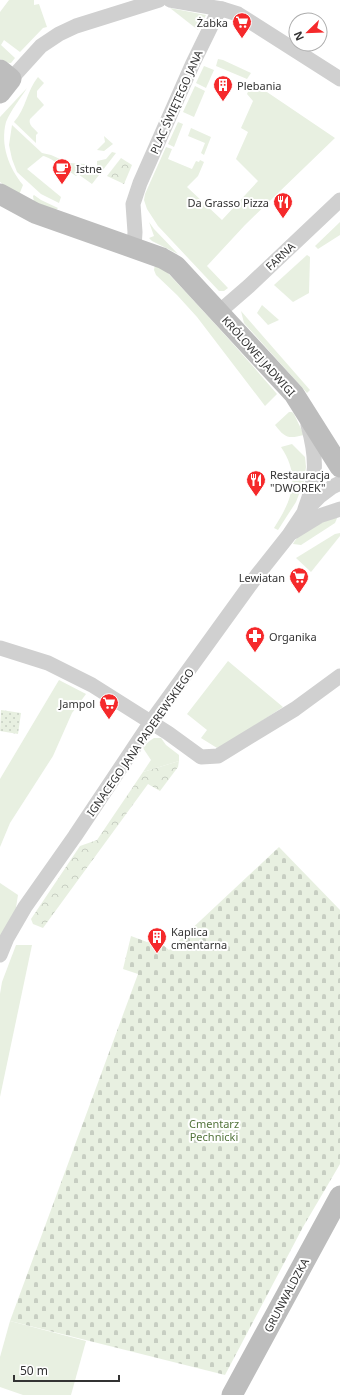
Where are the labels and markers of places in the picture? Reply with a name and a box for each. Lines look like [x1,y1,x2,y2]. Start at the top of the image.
supermarket icon: Żabka [231,11,253,39]
place label: Żabka [197,15,228,30]
building icon: Plebania [212,74,234,102]
place label: Plebania [237,78,281,93]
cafe icon: Istne [51,157,73,185]
place label: Istne [76,161,102,176]
restaurant icon: Da Grasso Pizza [272,191,294,219]
place label: Da Grasso Pizza [187,195,269,210]
place label: Restauracja "DWOREK" [270,467,330,495]
restaurant icon: Restauracja "DWOREK" [245,469,267,497]
supermarket icon: Lewiatan [288,566,310,594]
place label: Lewiatan [239,570,285,585]
pharmacy icon: Organika [244,625,266,653]
place label: Organika [269,629,317,644]
supermarket icon: Jampol [98,692,120,720]
place label: Jampol [58,696,95,711]
place label: Kaplica cmentarna [171,924,227,952]
building icon: Kaplica cmentarna [146,926,168,954]

